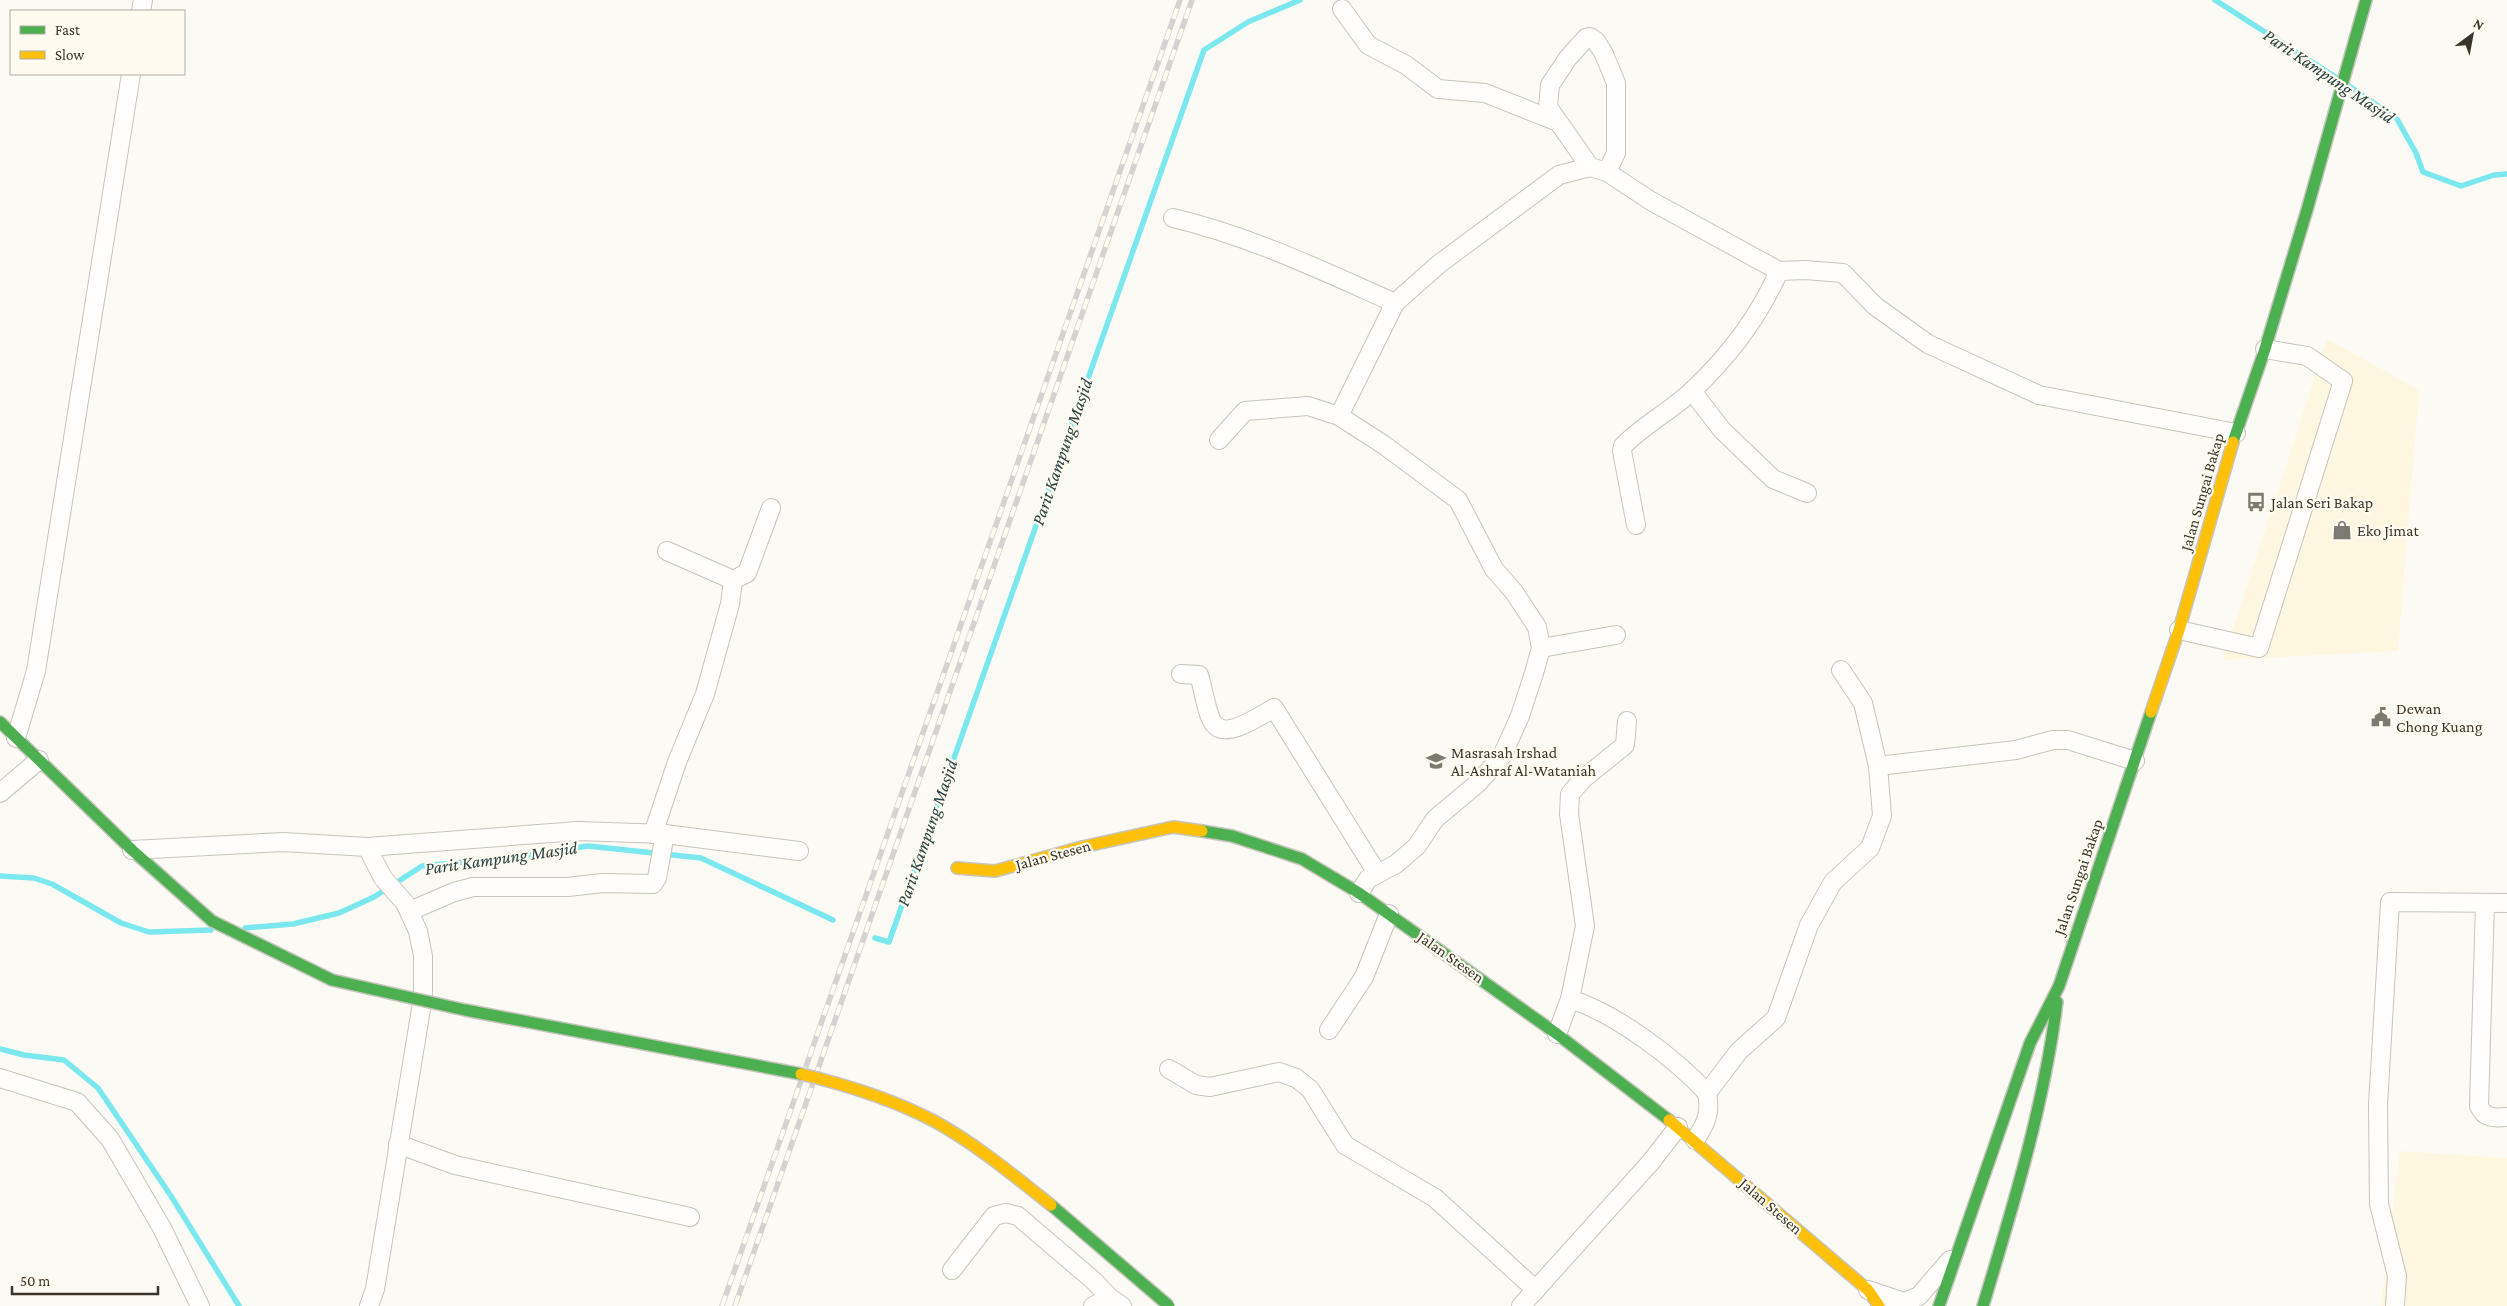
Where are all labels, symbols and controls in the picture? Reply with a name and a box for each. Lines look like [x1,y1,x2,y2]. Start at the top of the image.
legend [10,10,185,75]
north arrow [2447,10,2497,60]
text: N [2471,15,2488,34]
text: Fast [55,22,81,38]
water label: Parit Kampung Masjid [2259,25,2399,128]
text: Slow [55,47,85,63]
water label: Parit Kampung Masjid [1028,376,1098,528]
street label: Jalan Sungai Bakap [2177,431,2228,555]
bus stop icon: Jalan Seri Bakap [2245,491,2267,513]
place label: Jalan Seri Bakap [2269,494,2373,512]
shop icon: Eko Jimat [2331,519,2353,541]
place label: Eko Jimat [2357,522,2419,540]
place label: Dewan Chong Kuang [2396,700,2483,736]
public building icon: Dewan Chong Kuang [2370,706,2392,728]
place label: Masrasah Irshad Al-Ashraf Al-Wataniah [1451,744,1597,779]
school or university icon: Masrasah Irshad Al-Ashraf Al-Wataniah [1425,750,1447,772]
water label: Parit Kampung Masjid [893,757,963,909]
street label: Jalan Sungai Bakap [2050,817,2107,940]
water label: Parit Kampung Masjid [424,837,579,880]
street label: Jalan Stesen [1012,837,1093,875]
street label: Jalan Stesen [1412,927,1488,987]
street label: Jalan Stesen [1734,1173,1806,1239]
scale bar [12,1264,159,1296]
text: 50 m [20,1273,50,1289]

